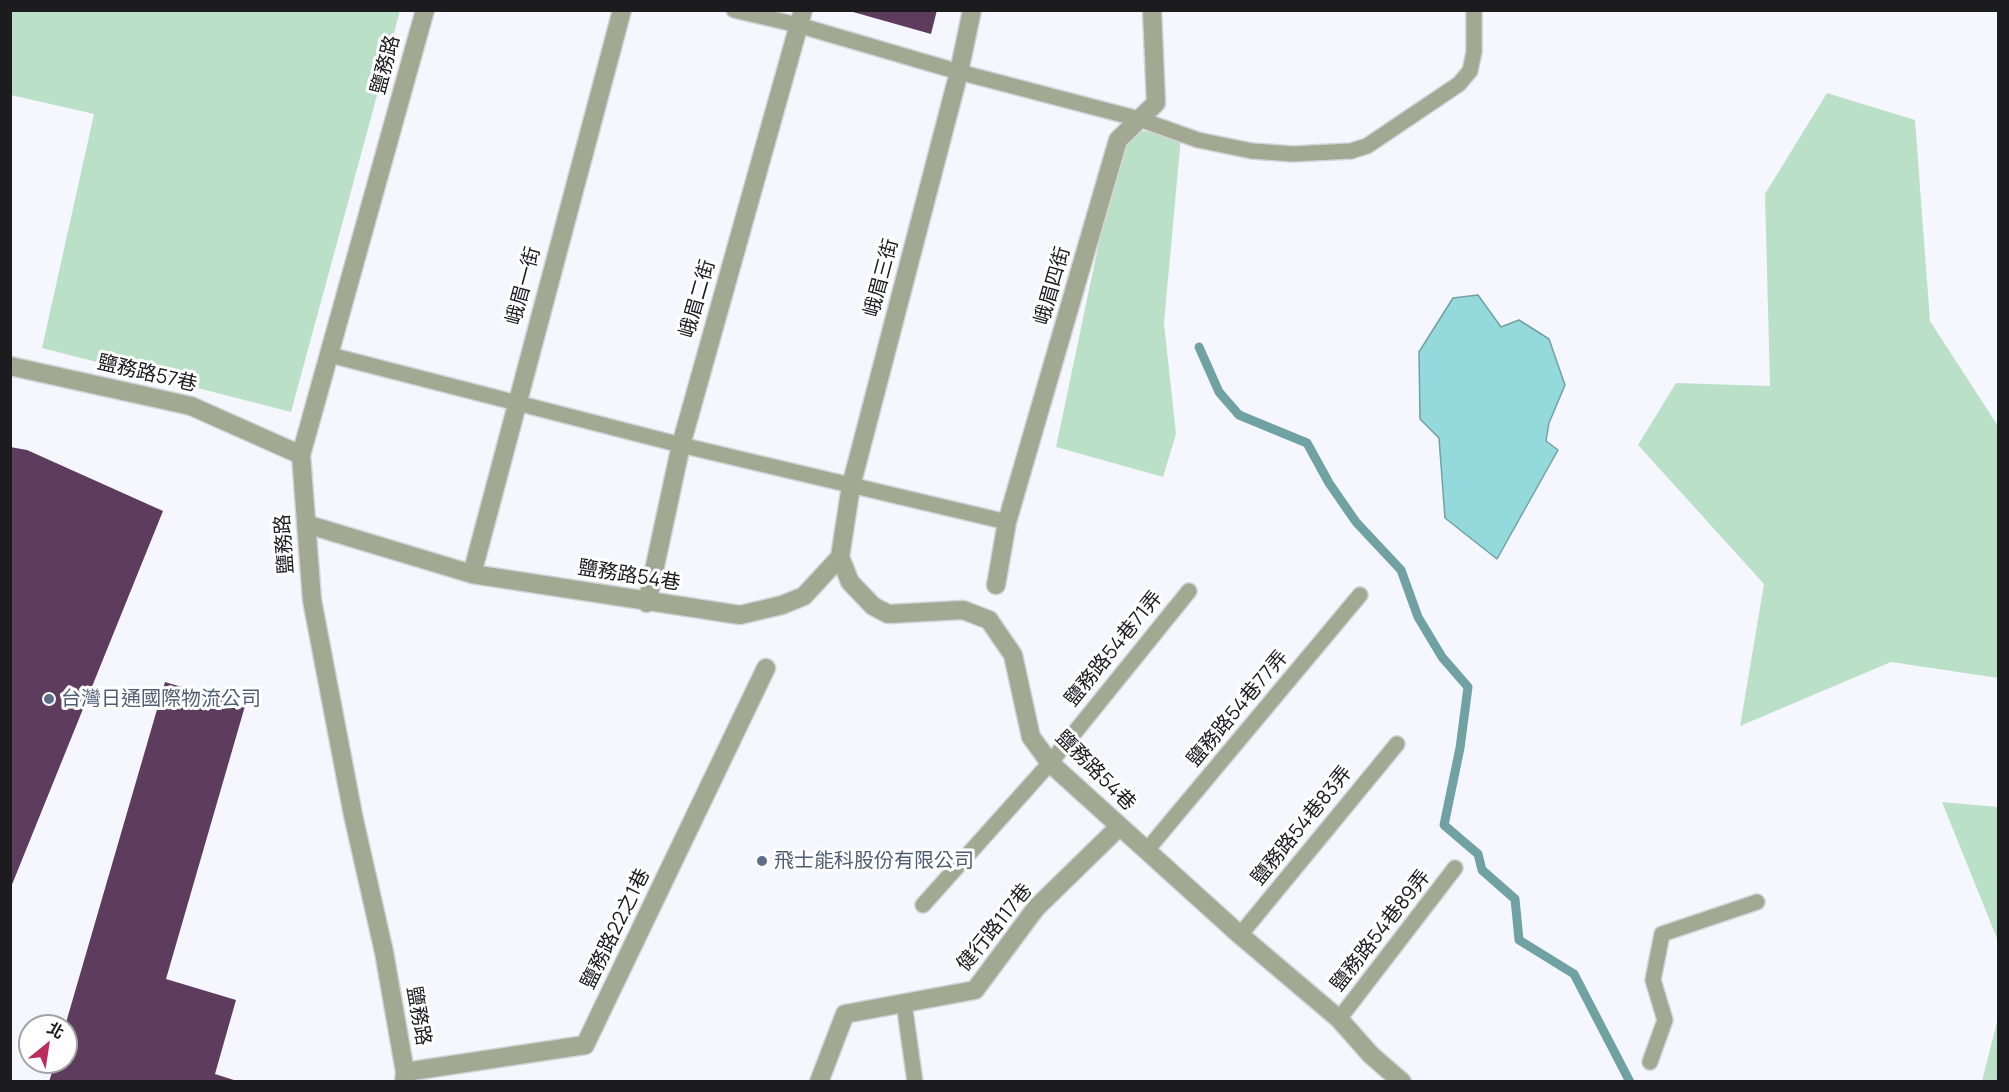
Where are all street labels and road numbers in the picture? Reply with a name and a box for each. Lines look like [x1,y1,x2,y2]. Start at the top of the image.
street label: 鹽務路 [367,33,405,97]
street label: 峨眉三街 [860,236,904,320]
street label: 峨眉一街 [502,244,546,328]
street label: 峨眉四街 [1030,244,1076,328]
street label: 峨眉二街 [675,257,721,341]
street label: 鹽務路57巷 [95,351,199,397]
street label: 鹽務路 [271,513,299,575]
street label: 鹽務路54巷 [576,556,682,596]
street label: 鹽務路54巷71弄 [1060,587,1168,711]
street label: 鹽務路54巷77弄 [1183,646,1293,772]
street label: 鹽務路54巷 [1050,726,1140,816]
street label: 鹽務路54巷83弄 [1247,762,1357,890]
street label: 鹽務路22之1巷 [577,865,655,993]
street label: 鹽務路54巷89弄 [1326,866,1436,996]
street label: 健行路117巷 [952,879,1038,977]
street label: 鹽務路 [401,984,435,1048]

